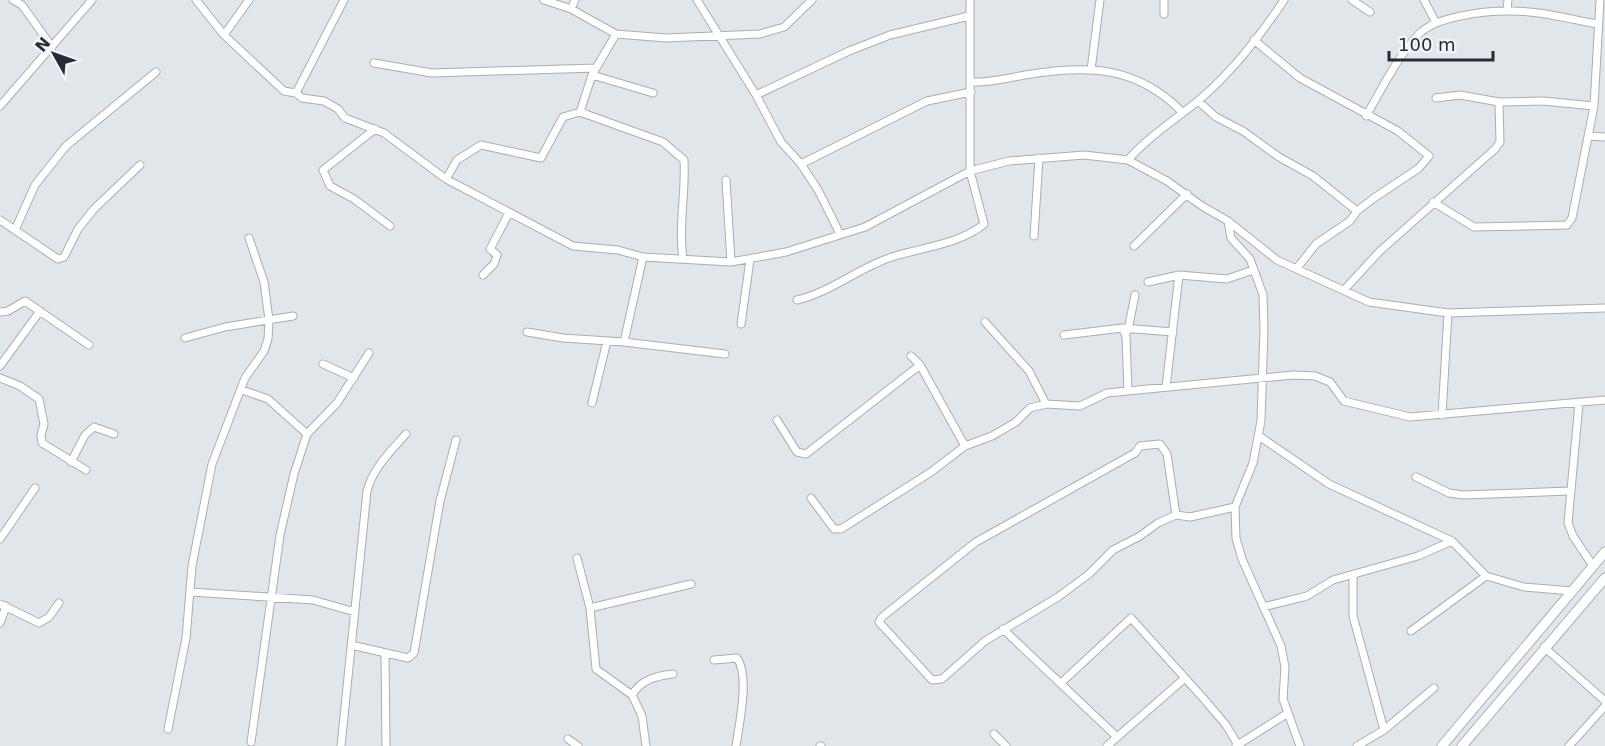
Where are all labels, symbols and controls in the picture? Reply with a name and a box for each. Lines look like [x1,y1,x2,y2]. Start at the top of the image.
north arrow [24,24,84,84]
scale bar [1389,24,1492,62]
text: N [31,33,54,56]
text: 100 m [1398,34,1456,55]

